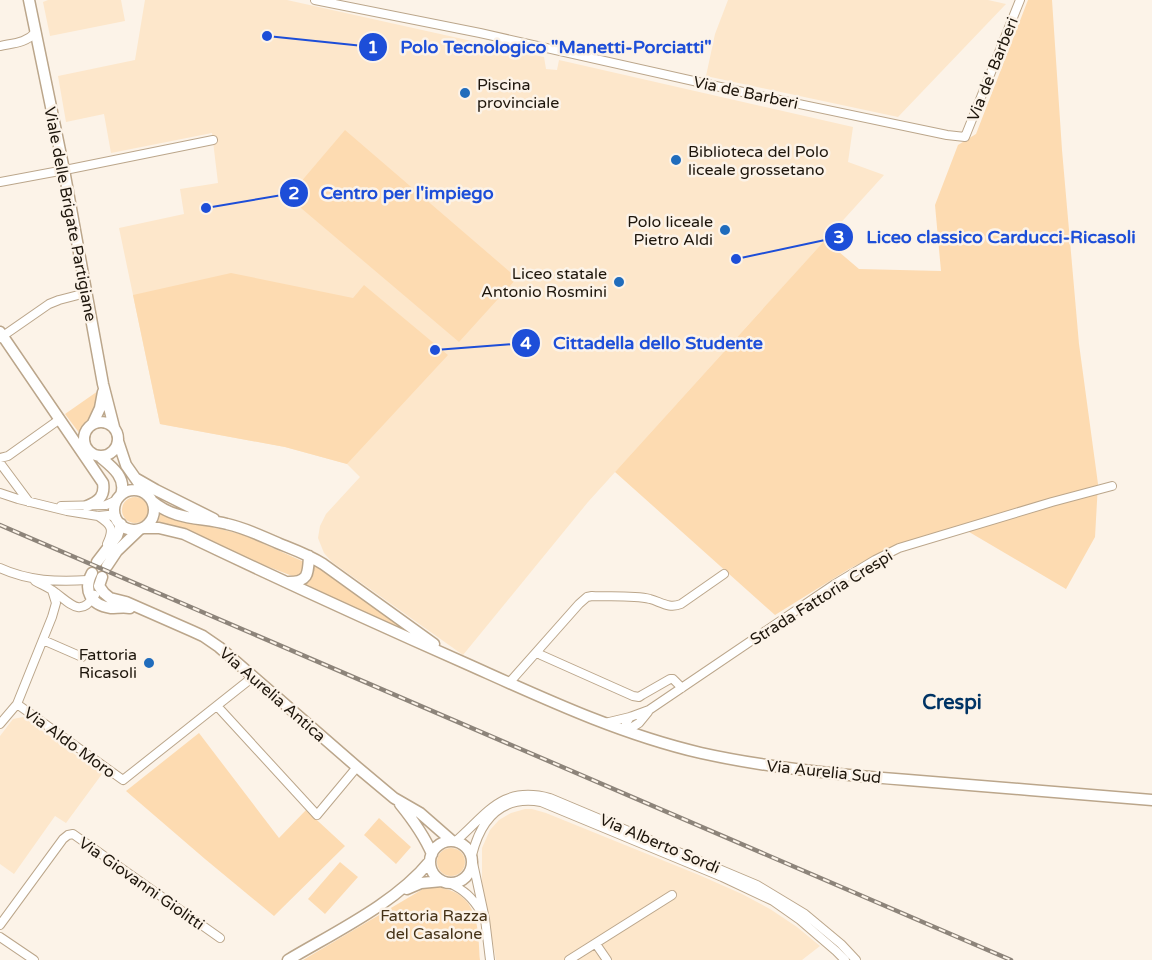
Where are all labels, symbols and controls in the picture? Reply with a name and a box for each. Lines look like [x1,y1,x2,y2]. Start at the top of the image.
street label: Via de' Barberi [963,14,1023,124]
callout: Polo Tecnologico "Manetti-Porciatti" [358,29,724,65]
text: 1 [367,36,379,58]
text: Polo Tecnologico "Manetti-Porciatti" [400,36,712,58]
street label: Via de Barberi [691,72,800,114]
place label: Piscina provinciale [477,75,559,113]
marker: Piscina provinciale [458,86,472,100]
street label: Viale delle Brigate Partigiane [39,105,101,323]
place label: Biblioteca del Polo liceale grossetano [688,142,829,180]
marker: Biblioteca del Polo liceale grossetano [669,153,683,167]
callout: Centro per l'impiego [279,175,506,211]
text: 2 [288,182,300,204]
text: Centro per l'impiego [320,182,494,204]
place label: Polo liceale Pietro Aldi [627,212,713,250]
callout: Liceo classico Carducci-Ricasoli [824,219,1147,255]
marker: Polo liceale Pietro Aldi [718,223,732,237]
text: 3 [833,226,845,248]
text: Liceo classico Carducci-Ricasoli [866,226,1136,248]
place label: Liceo statale Antonio Rosmini [481,264,607,302]
marker: Liceo statale Antonio Rosmini [612,275,626,289]
callout: Cittadella dello Studente [511,325,775,361]
text: 4 [520,332,532,354]
text: Cittadella dello Studente [553,332,763,354]
street label: Strada Fattoria Crespi [747,546,896,650]
street label: Via Aurelia Antica [215,643,330,746]
place label: Fattoria Ricasoli [79,645,137,683]
marker: Fattoria Ricasoli [142,656,156,670]
district label: Crespi [922,691,982,715]
street label: Via Aldo Moro [20,703,119,783]
street label: Via Aurelia Sud [766,756,882,788]
street label: Via Alberto Sordi [597,810,723,878]
street label: Via Giovanni Giolitti [75,833,208,935]
park label: Fattoria Razza del Casalone [380,906,488,944]

